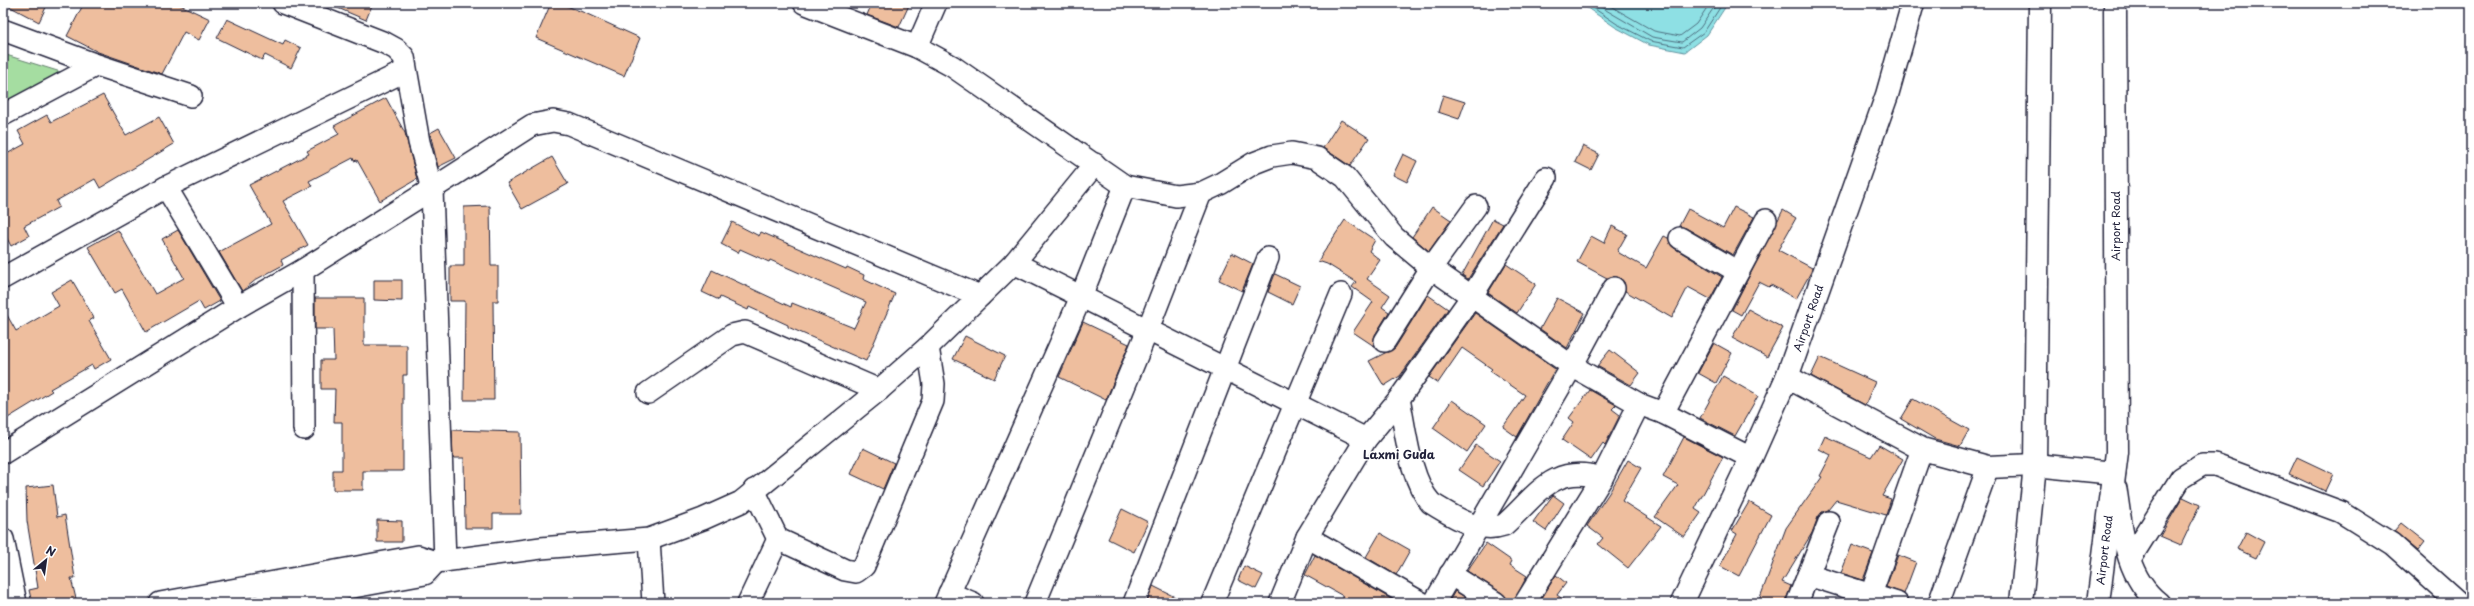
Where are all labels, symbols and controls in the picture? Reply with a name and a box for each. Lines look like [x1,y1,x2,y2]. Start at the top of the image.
street label: Airport Road [2107,190,2124,261]
street label: Airport Road [1789,282,1828,354]
district label: Laxmi Guda [1363,445,1436,463]
street label: Airport Road [2091,514,2117,586]
north arrow [26,540,66,580]
text: N [43,541,59,561]

